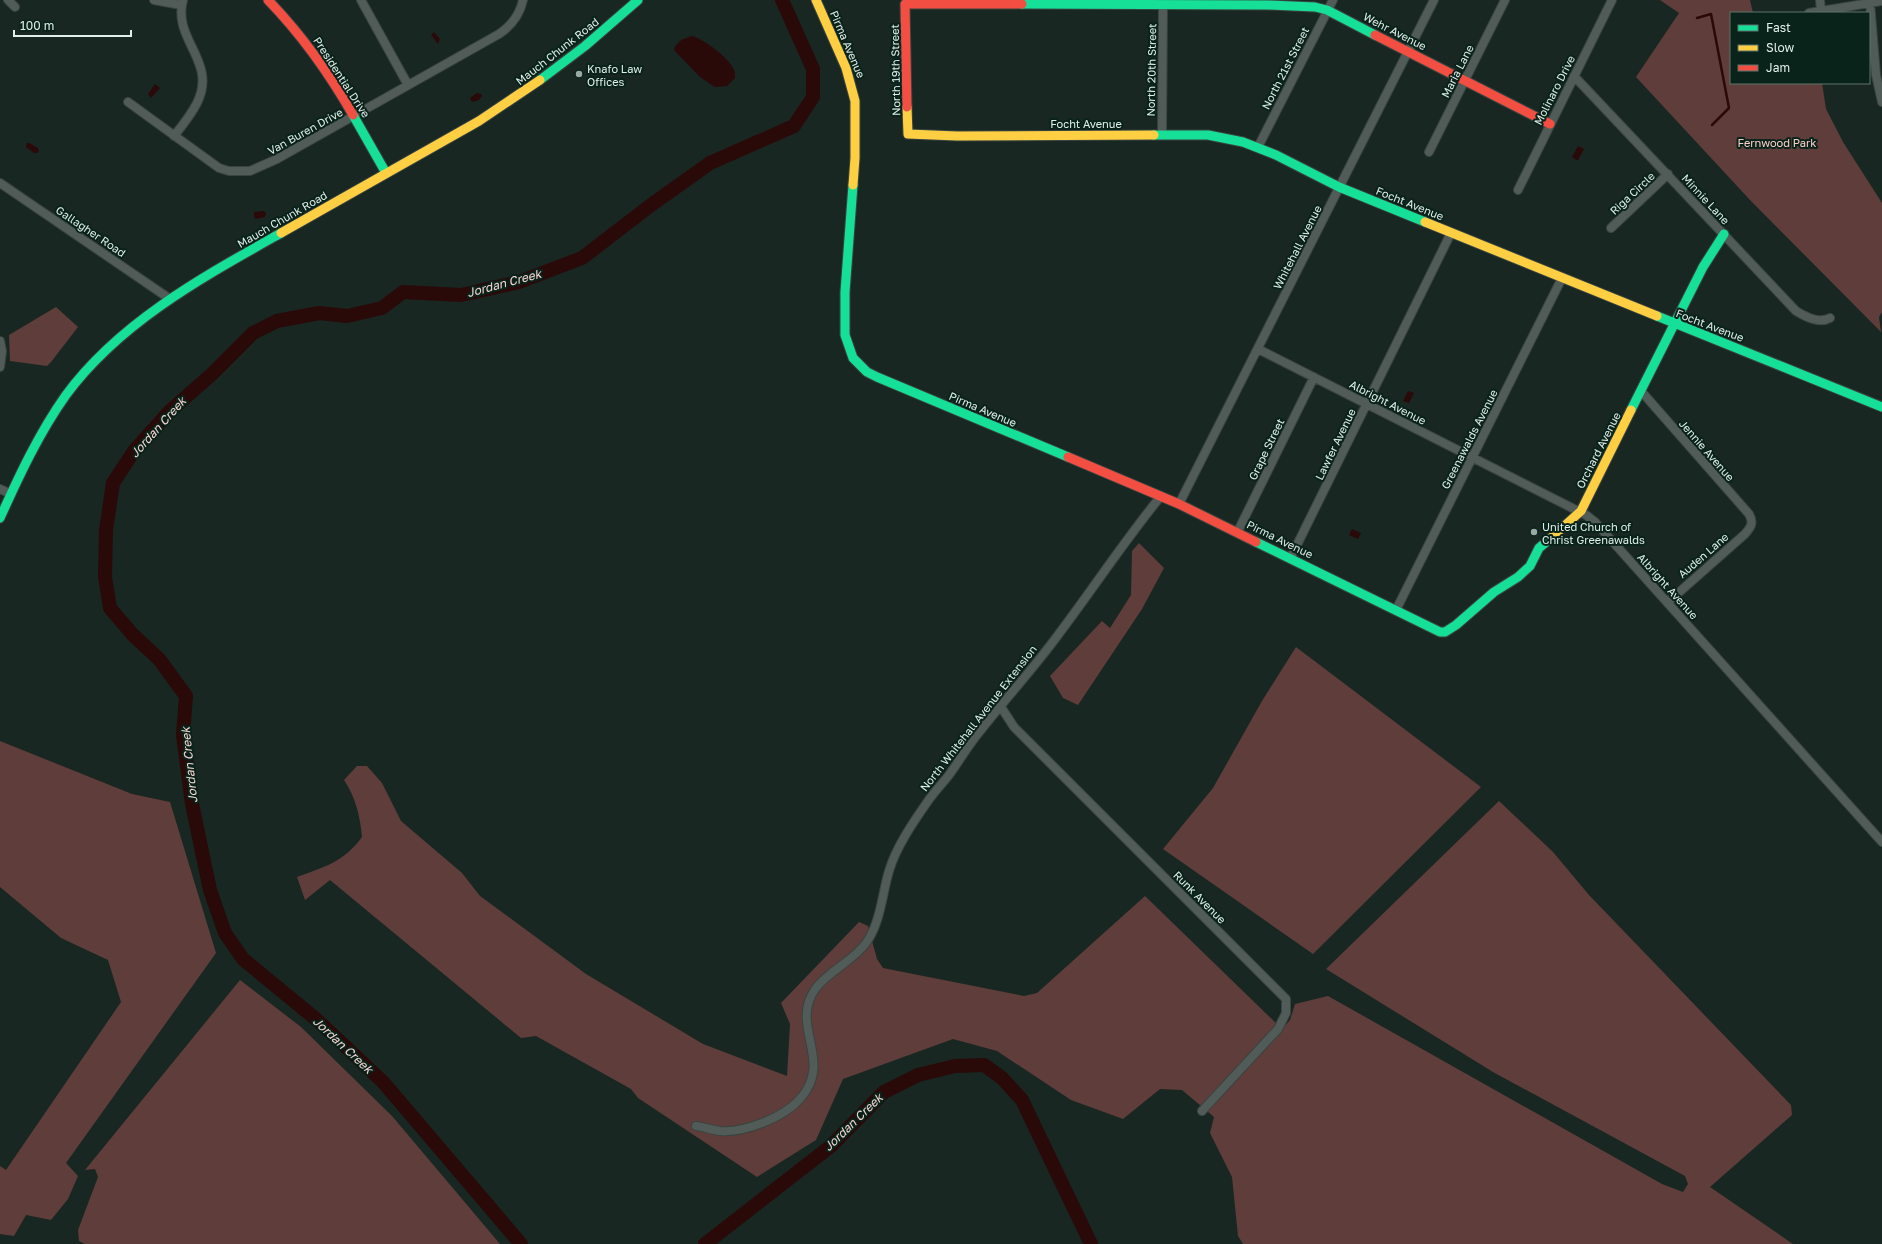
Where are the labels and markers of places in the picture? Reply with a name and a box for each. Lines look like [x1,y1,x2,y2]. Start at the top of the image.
place label: Knafo Law Offices [587,62,642,88]
marker: Knafo Law Offices [574,69,584,79]
place label: United Church of Christ Greenawalds [1542,520,1645,546]
marker: United Church of Christ Greenawalds [1529,527,1539,537]

